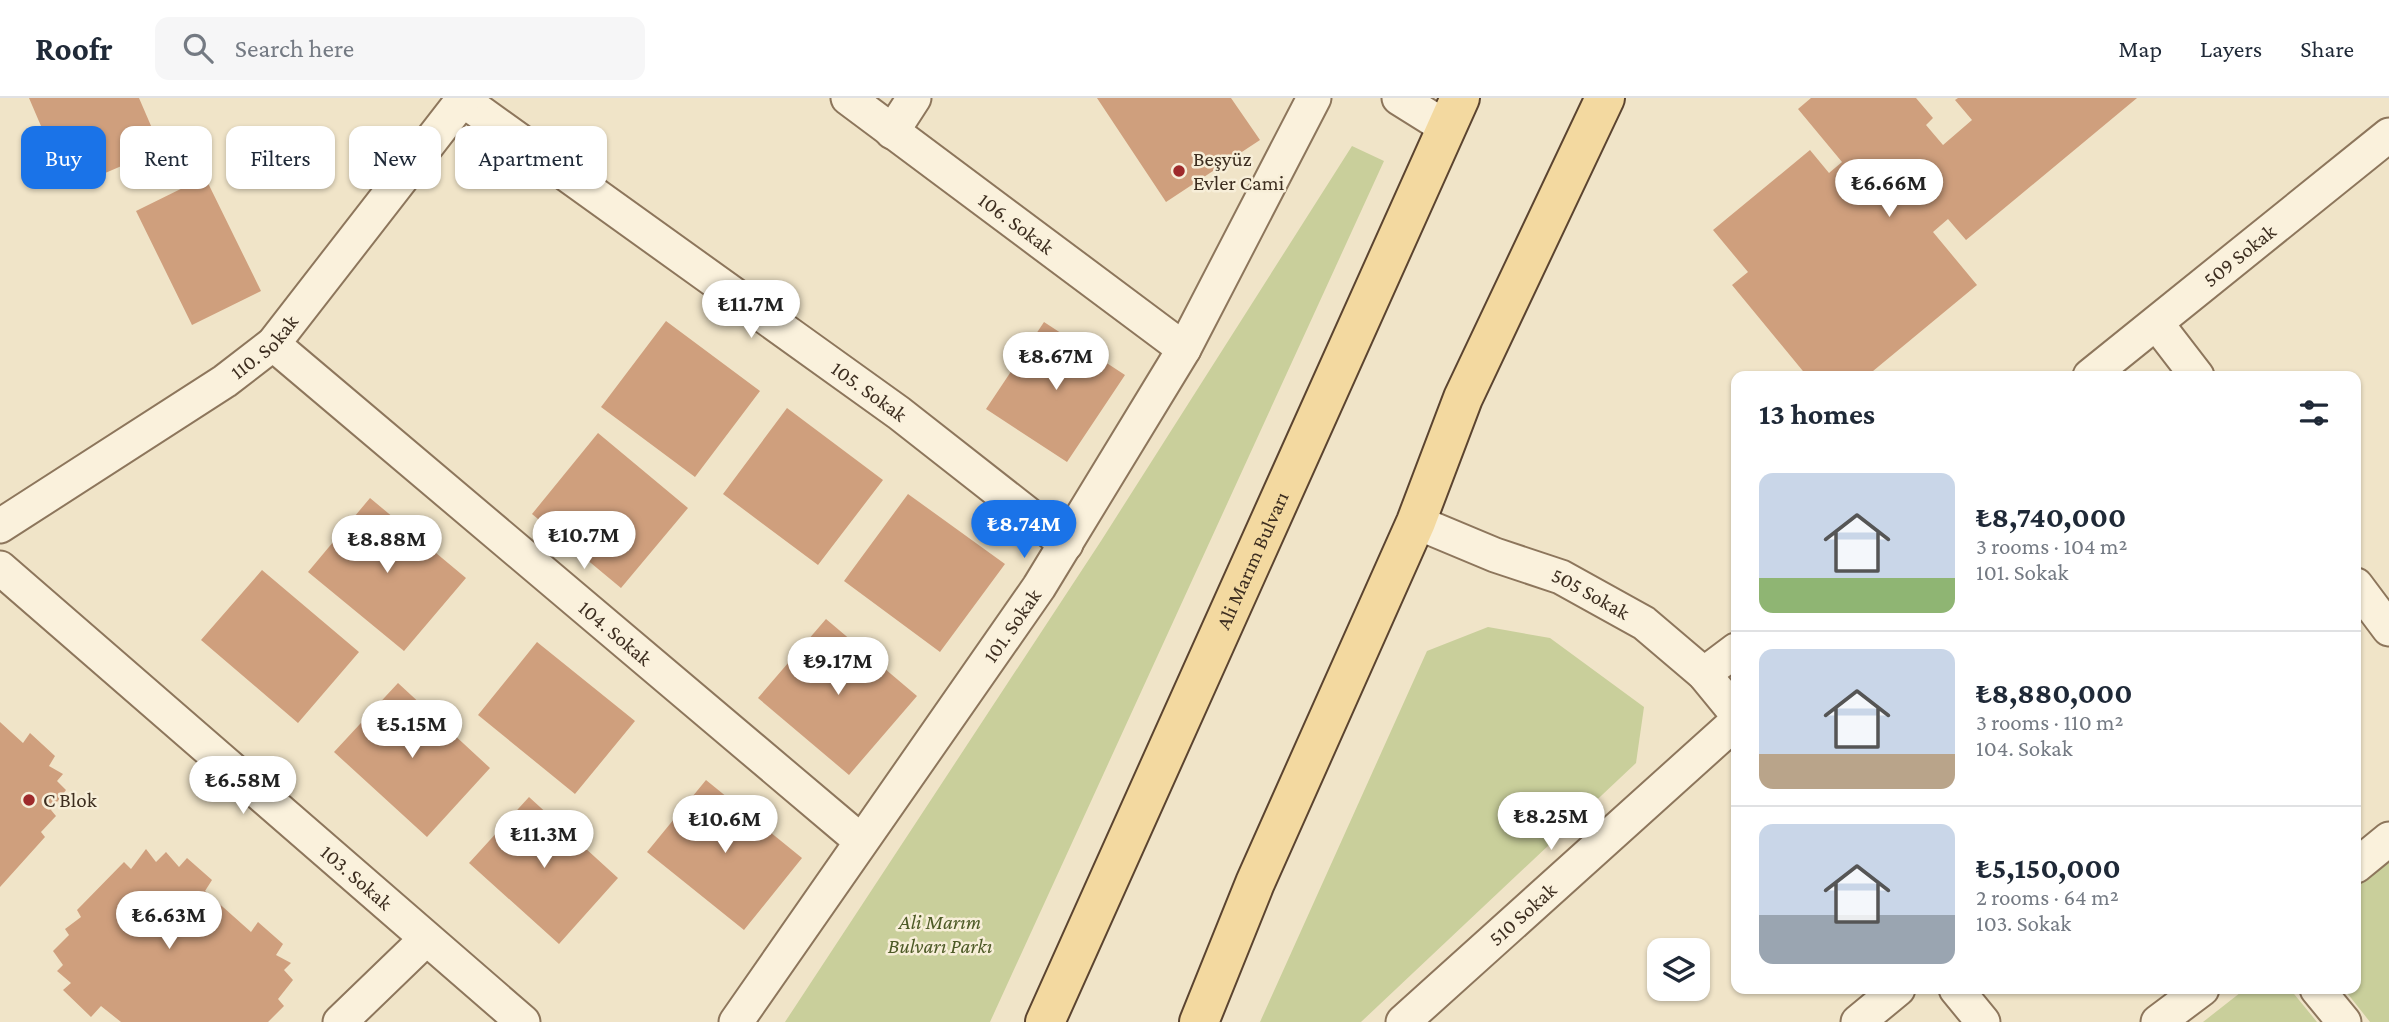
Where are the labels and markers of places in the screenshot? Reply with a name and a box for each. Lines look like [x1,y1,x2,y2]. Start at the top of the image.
place label: Beşyüz Evler Cami [1193,147,1285,195]
pin: ₺6.66M [1832,159,1946,219]
marker: Beşyüz Evler Cami [1171,163,1187,179]
pin: ₺11.7M [694,280,808,340]
pin: ₺8.67M [999,332,1113,392]
pin: ₺8.74M [967,500,1081,560]
pin: ₺10.7M [527,512,641,571]
pin: ₺8.88M [330,516,444,575]
pin: ₺9.17M [781,638,895,697]
pin: ₺5.15M [355,700,469,760]
pin: ₺6.58M [186,756,300,816]
place label: C Blok [43,788,97,812]
marker: C Blok [21,792,37,808]
pin: ₺8.25M [1494,792,1608,852]
pin: ₺10.6M [668,796,782,855]
pin: ₺11.3M [487,810,601,870]
pin: ₺6.63M [112,892,226,951]

